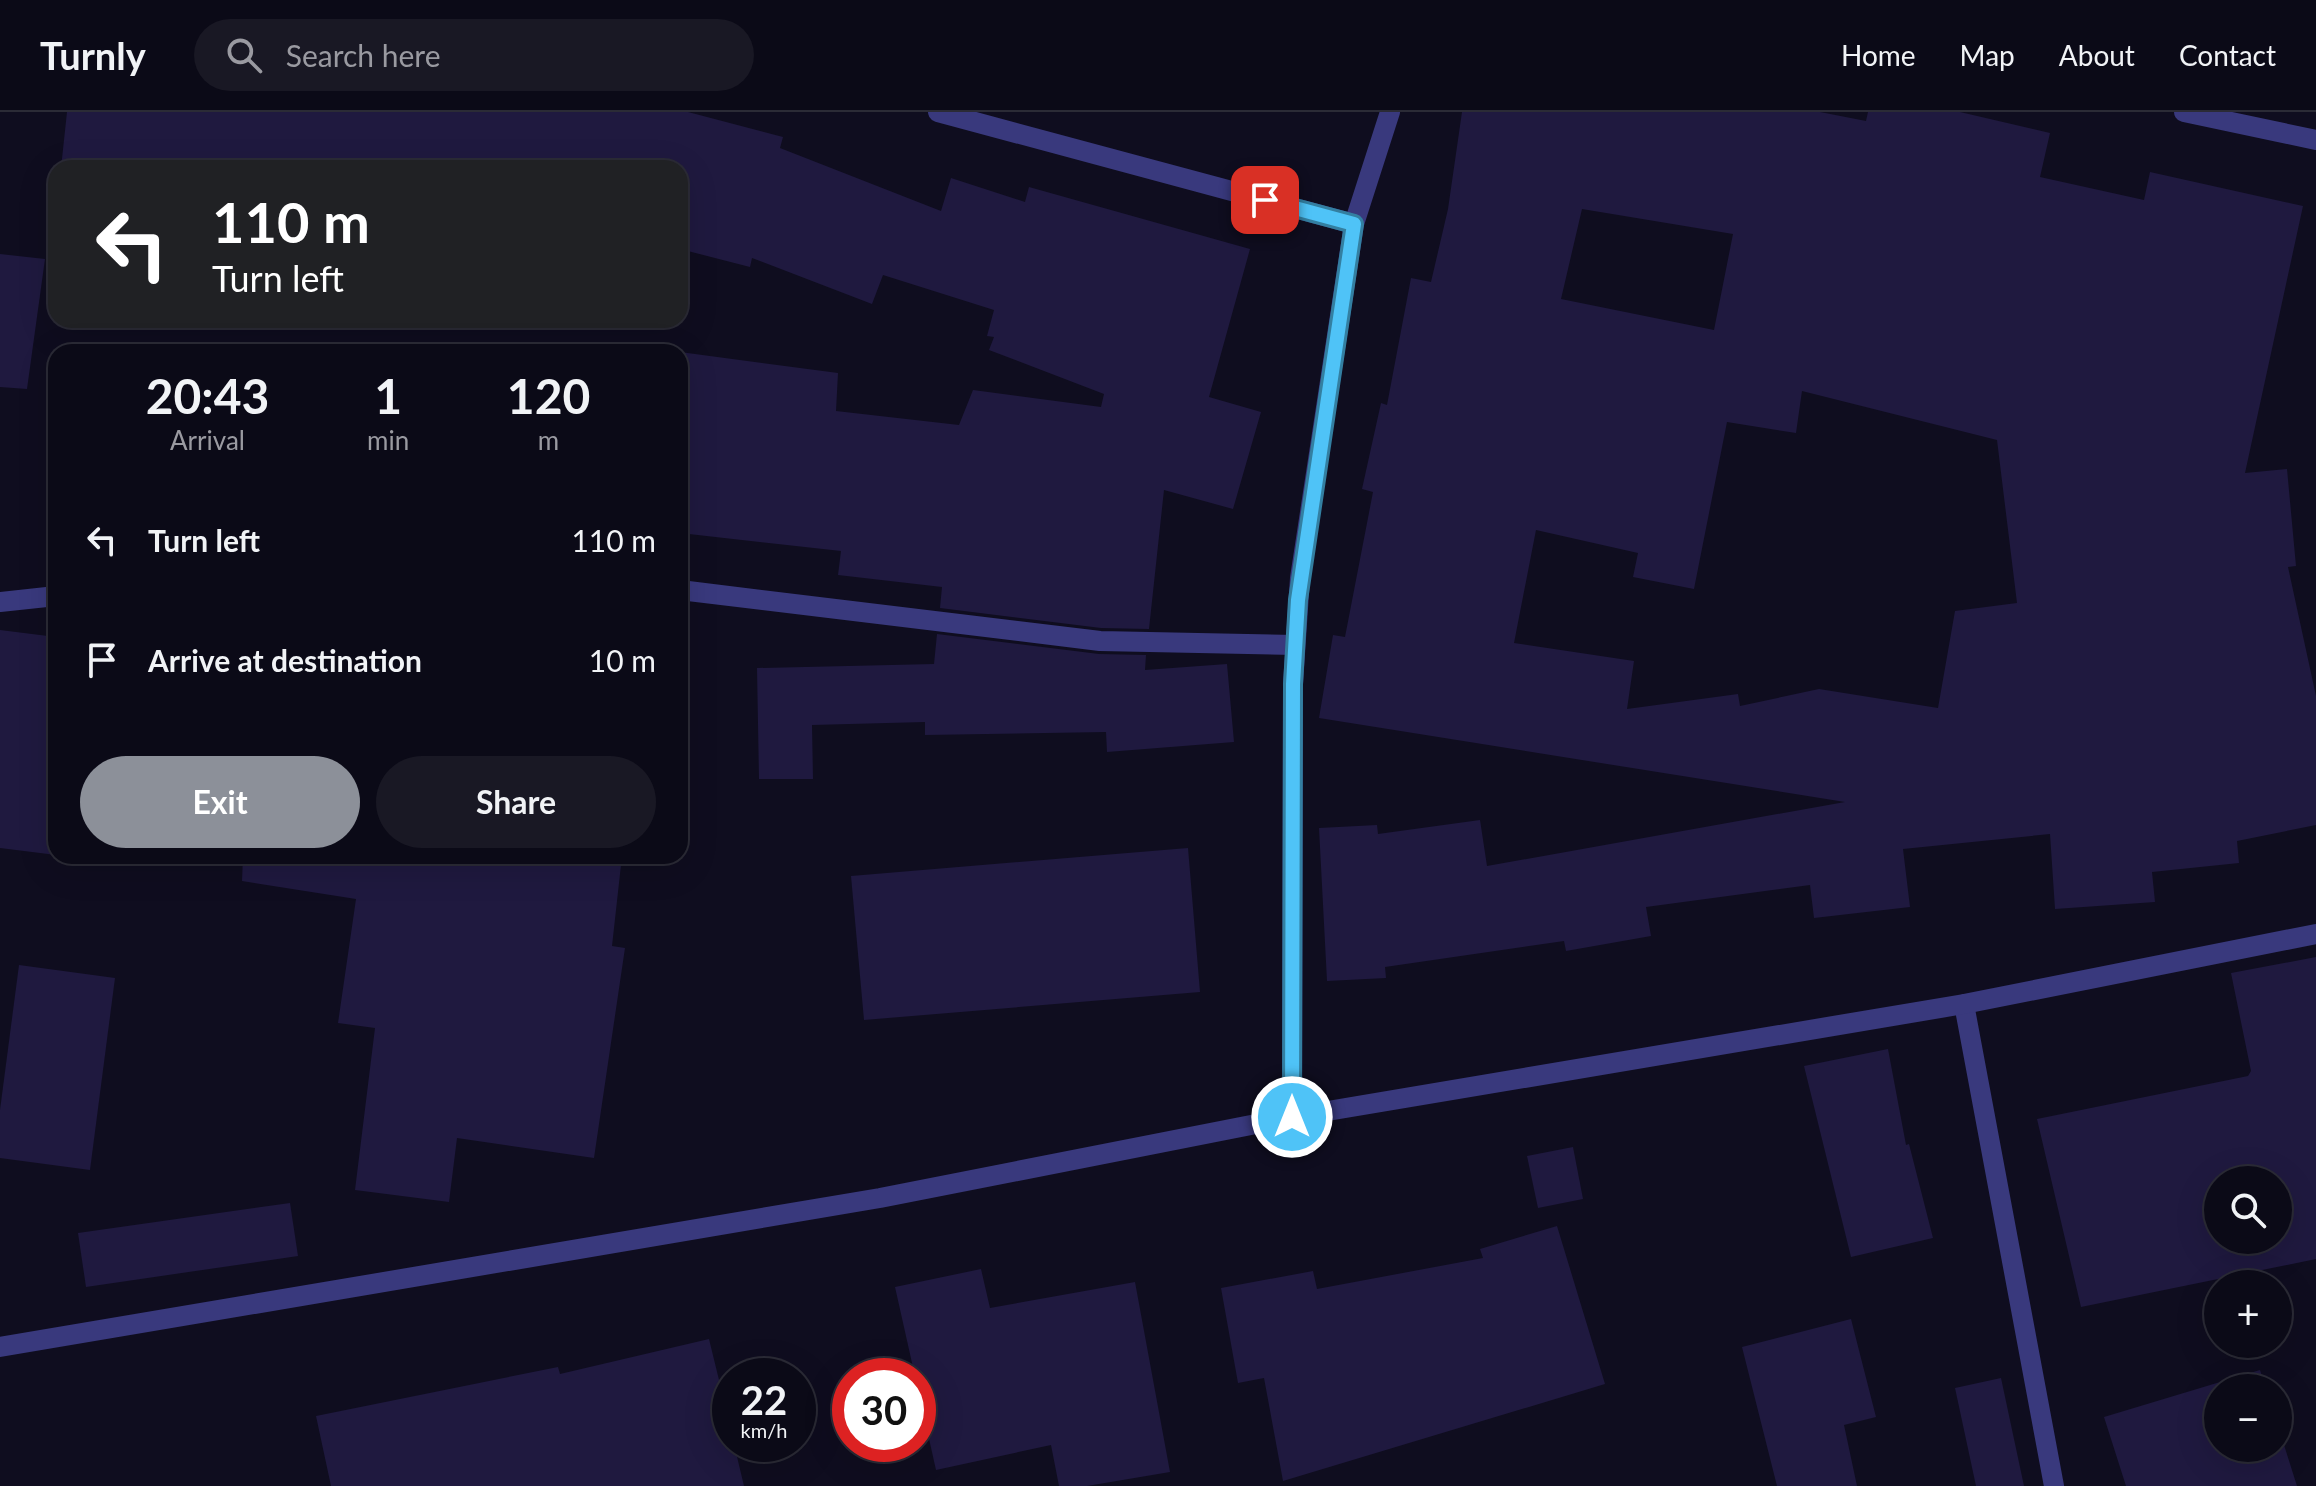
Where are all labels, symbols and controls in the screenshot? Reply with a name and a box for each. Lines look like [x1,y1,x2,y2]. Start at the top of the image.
search box [194,19,754,91]
text: Turnly [40,32,146,78]
icon: search [222,33,266,77]
text: Search here [286,37,441,73]
text: Home [1841,38,1916,72]
text: Map [1960,38,2015,72]
text: About [2059,38,2135,72]
text: Contact [2179,38,2276,72]
pin [1231,166,1299,234]
icon: arrive [1243,178,1287,222]
text: 110 m [212,188,370,255]
icon: left [80,192,184,296]
text: Turn left [212,256,344,300]
text: 20:43 [146,367,269,424]
text: 1 [374,367,402,424]
text: 120 [507,367,590,424]
text: Arrival [170,424,245,456]
text: min [367,424,409,456]
text: m [538,424,559,456]
icon: left [80,518,124,562]
text: Turn left [148,522,260,558]
text: 110 m [571,522,656,558]
icon: arrive [80,638,124,682]
text: Arrive at destination [148,642,422,678]
text: 10 m [589,642,656,678]
button: Exit [80,756,360,848]
button: Share [376,756,656,848]
position arrow [1250,1075,1334,1159]
map controls [2204,1166,2292,1462]
button: search [2204,1166,2292,1254]
button: + [2204,1270,2292,1358]
speed limit sign: 30 [832,1358,936,1462]
button: − [2204,1374,2292,1462]
text: 22 [741,1376,787,1424]
text: km/h [741,1418,787,1442]

